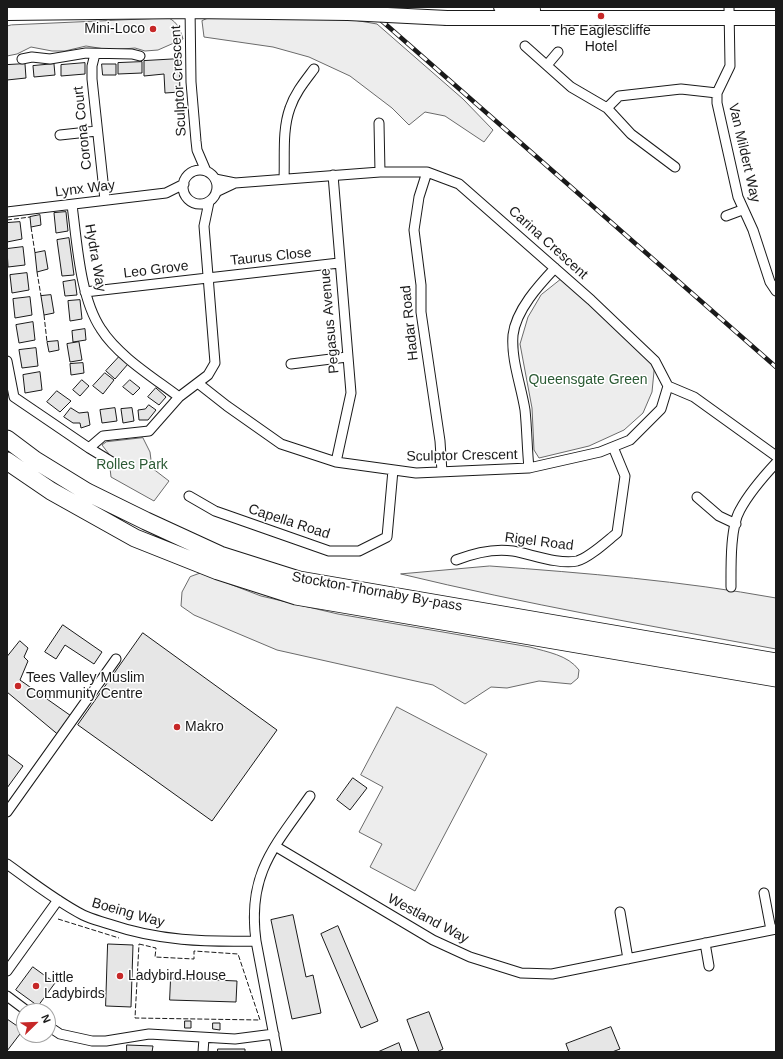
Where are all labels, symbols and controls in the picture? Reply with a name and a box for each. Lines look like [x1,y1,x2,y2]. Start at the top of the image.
marker: The Eaglescliffe Hotel [596,11,606,21]
place label: Mini-Loco [84,21,145,37]
place label: The Eaglescliffe Hotel [551,23,651,56]
marker: Mini-Loco [148,24,158,34]
street label: Sculptor Crescent [168,25,190,137]
street label: Corona Court [70,85,96,171]
street label: Van Mildert Way [724,102,764,204]
street label: Lynx Way [54,177,116,201]
street label: Carina Crescent [505,203,591,283]
street label: Hydra Way [81,223,109,293]
street label: Taurus Close [229,244,313,270]
street label: Leo Grove [123,258,189,282]
street label: Pegasus Avenue [317,268,343,374]
street label: Hadar Road [398,285,422,361]
park label: Queensgate Green [528,372,648,388]
street label: Sculptor Crescent [406,447,518,465]
park label: Rolles Park [96,457,168,473]
street label: Capella Road [246,501,332,543]
street label: Rigel Road [504,529,574,555]
street label: Stockton-Thornaby By-pass [290,569,464,615]
place label: Tees Valley Muslim Community Centre [26,670,145,702]
marker: Tees Valley Muslim Community Centre [13,681,23,691]
place label: Makro [185,719,224,735]
marker: Makro [172,722,182,732]
street label: Westland Way [385,891,471,947]
street label: Boeing Way [90,895,166,931]
place label: Ladybird House [128,968,226,984]
place label: Little Ladybirds [44,970,105,1002]
marker: Ladybird House [115,971,125,981]
marker: Little Ladybirds [31,981,41,991]
north arrow [16,1003,56,1043]
text: N [39,1013,53,1025]

